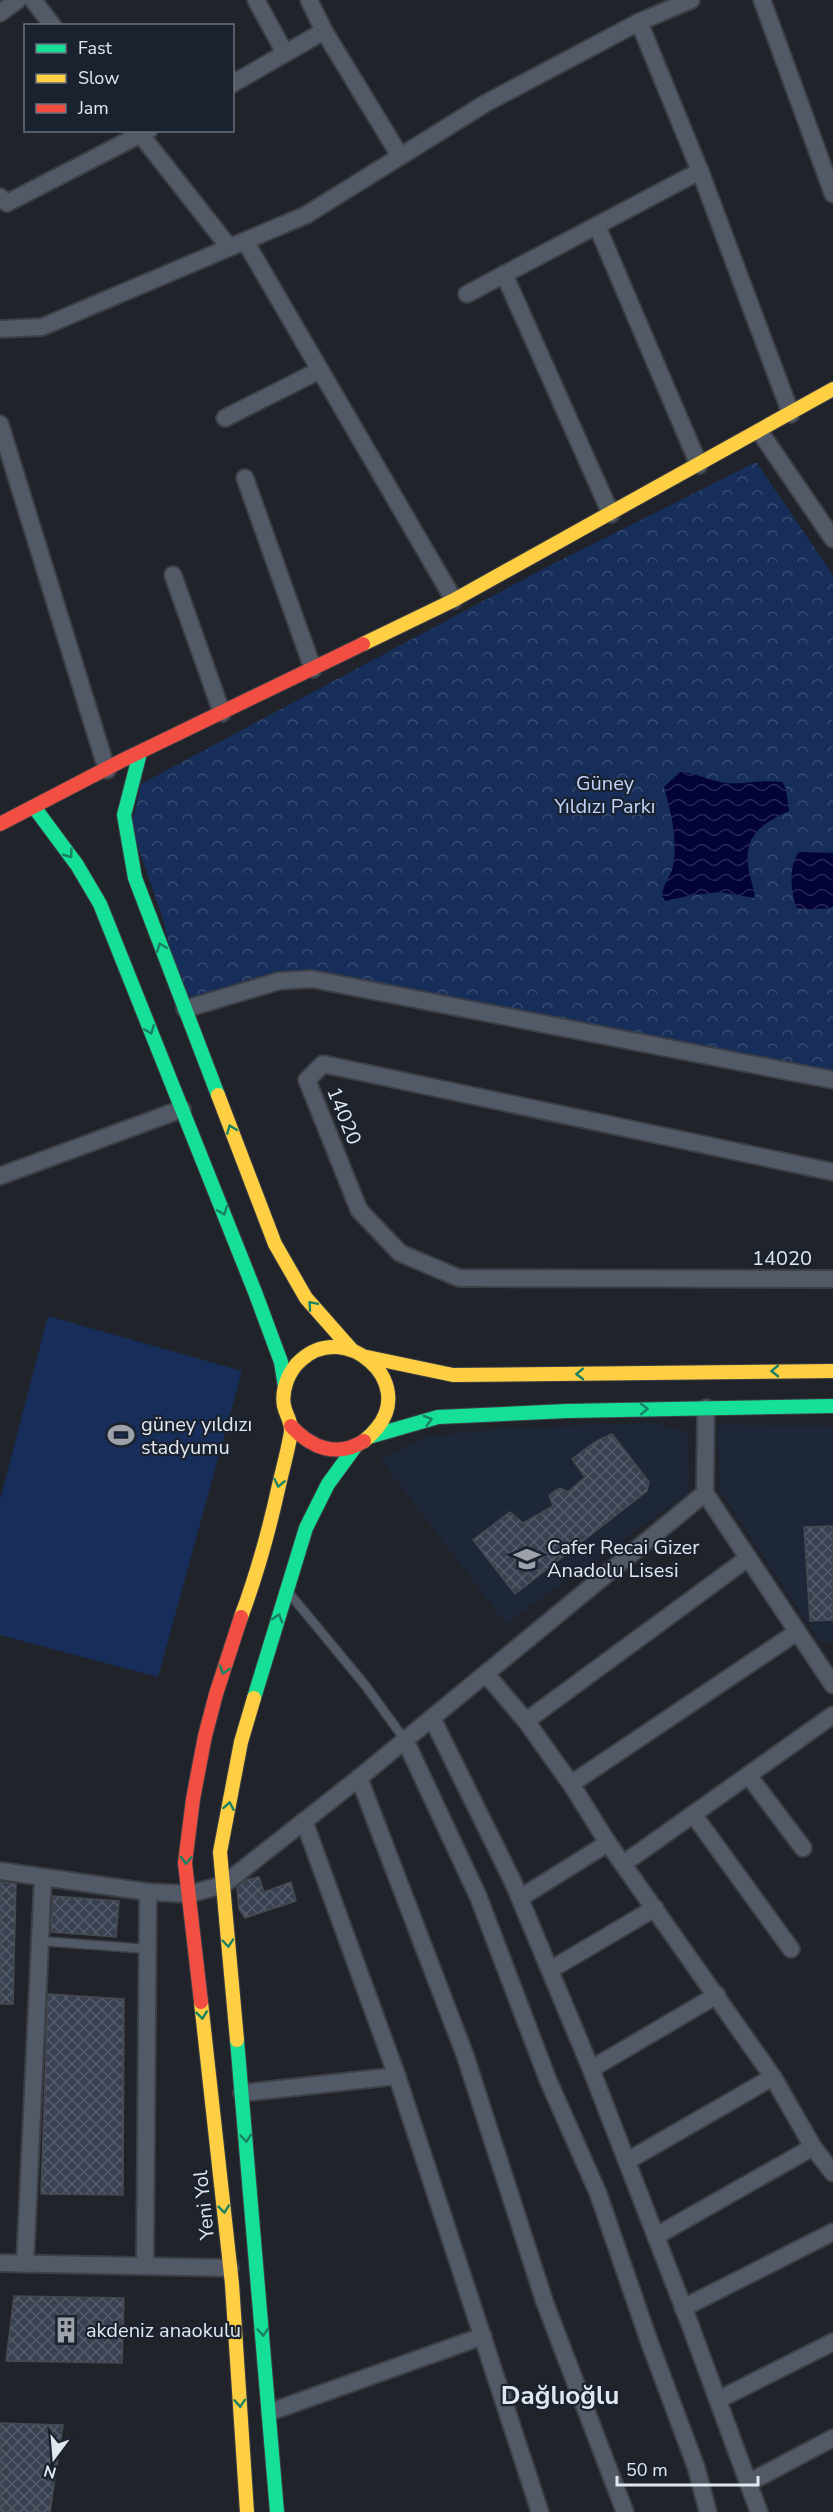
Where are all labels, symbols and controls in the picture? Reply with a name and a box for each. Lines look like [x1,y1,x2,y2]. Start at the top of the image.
legend [24,24,234,132]
text: Fast [78,36,113,60]
text: Slow [78,66,119,90]
text: Jam [77,96,109,120]
park label: Güney Yıldızı Parkı [554,770,655,820]
one-way arrow [62,847,73,858]
one-way arrow [156,942,168,953]
one-way arrow [143,1024,155,1035]
street label: 14020 [320,1083,368,1149]
one-way arrow [225,1124,238,1135]
one-way arrow [216,1205,228,1216]
street label: 14020 [752,1245,812,1272]
one-way arrow [308,1301,319,1312]
one-way arrow [770,1365,779,1378]
one-way arrow [575,1368,584,1380]
one-way arrow [639,1403,648,1416]
place label: güney yıldızı stadyumu [141,1411,252,1461]
one-way arrow [422,1415,433,1427]
sports icon: güney yıldızı stadyumu [106,1420,136,1450]
one-way arrow [273,1477,286,1487]
place label: Cafer Recai Gizer Anadolu Lisesi [547,1534,699,1584]
school or university icon: Cafer Recai Gizer Anadolu Lisesi [512,1544,542,1574]
one-way arrow [271,1613,284,1624]
one-way arrow [219,1664,231,1675]
one-way arrow [222,1802,235,1812]
one-way arrow [180,1856,192,1865]
one-way arrow [221,1939,234,1948]
one-way arrow [195,2010,208,2019]
one-way arrow [239,2133,252,2142]
street label: Yeni Yol [187,2169,221,2242]
one-way arrow [217,2204,229,2213]
building icon: akdeniz anaokulu [51,2315,81,2345]
place label: akdeniz anaokulu [86,2317,241,2344]
one-way arrow [256,2327,269,2336]
district label: Dağlıoğlu [501,2378,619,2413]
one-way arrow [233,2398,246,2408]
north arrow [24,2428,84,2488]
scale bar [617,2449,758,2487]
text: 50 m [626,2458,668,2482]
text: N [41,2459,59,2484]

